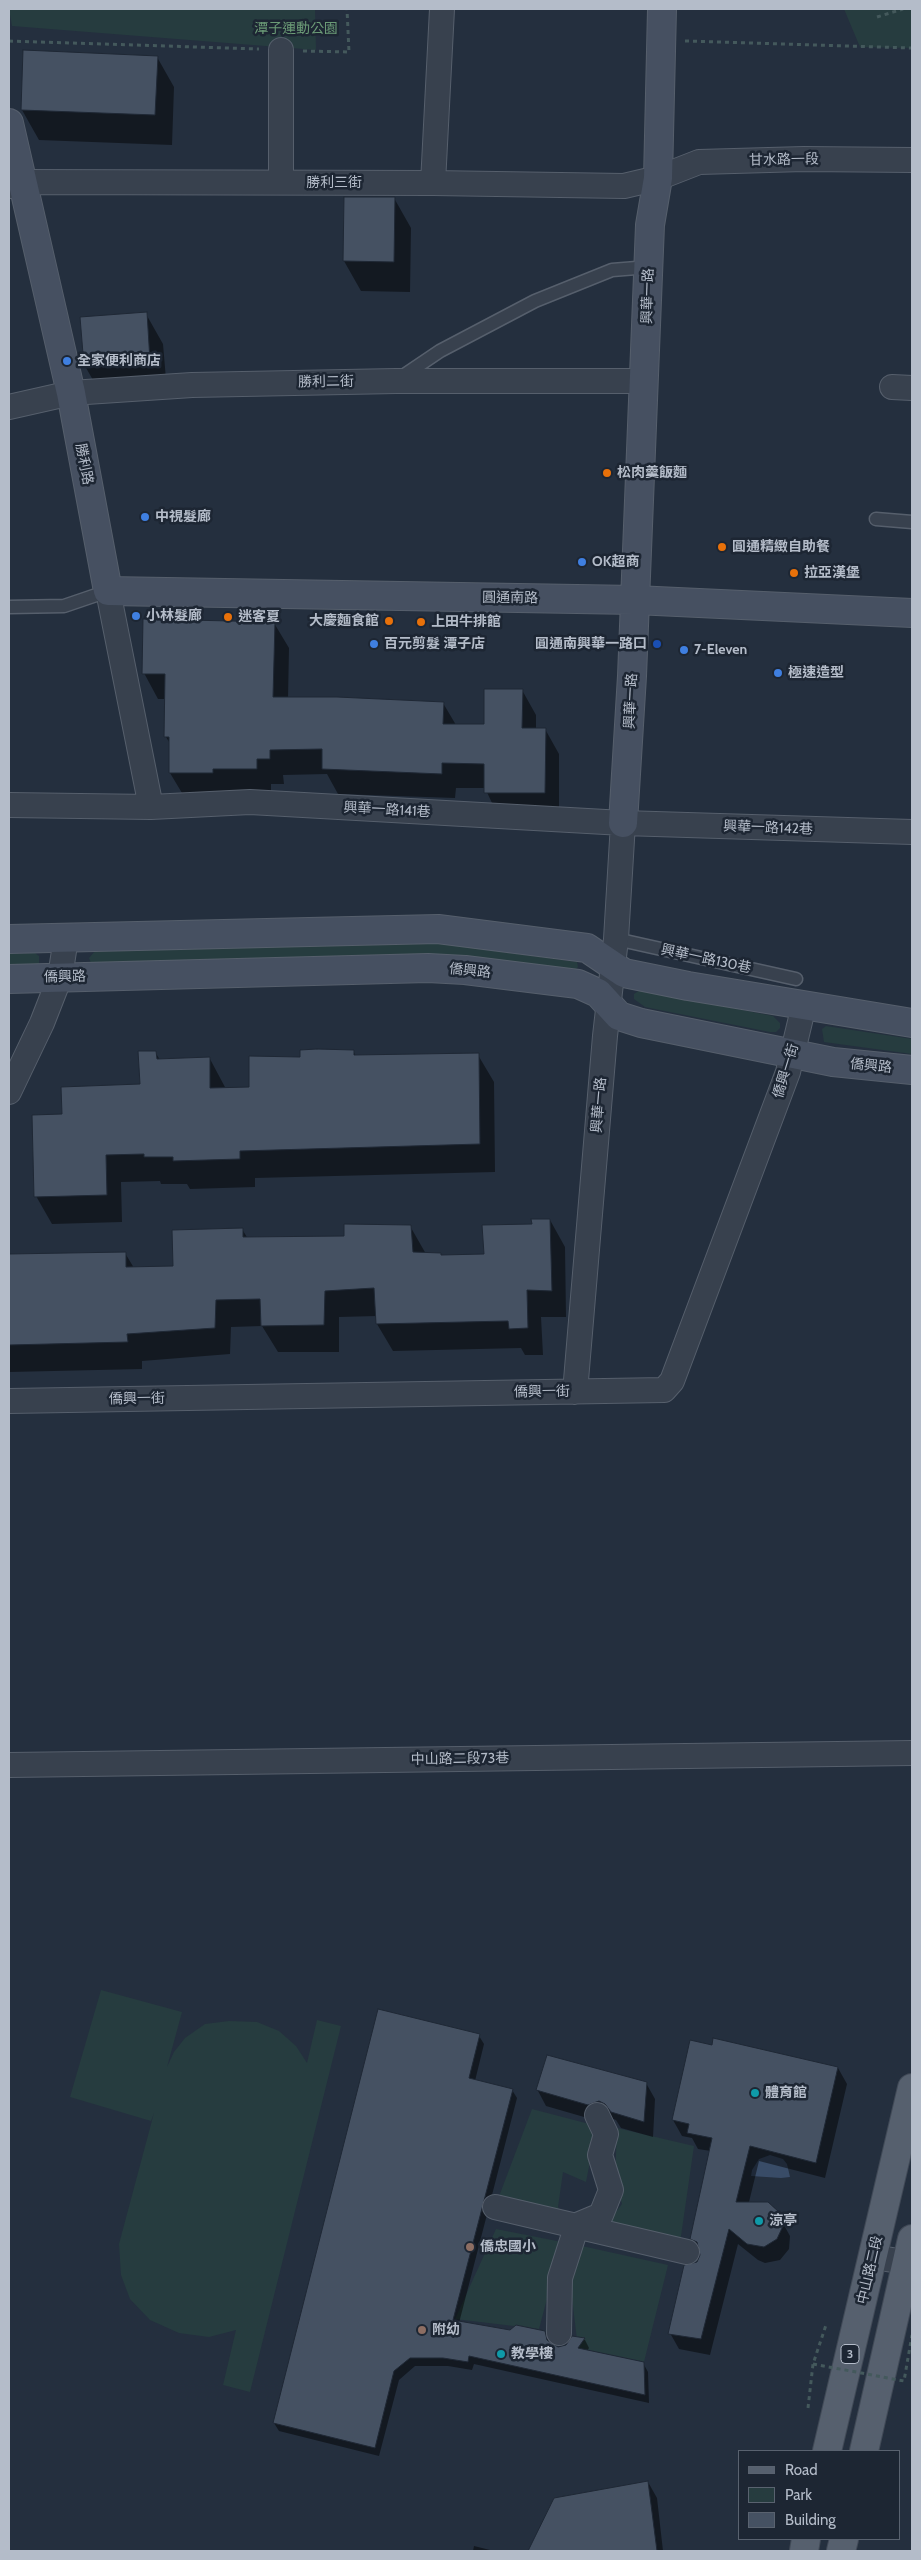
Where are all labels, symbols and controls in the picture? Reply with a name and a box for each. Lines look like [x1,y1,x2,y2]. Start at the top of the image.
park label: 潭子運動公園 [254,21,338,37]
street label: 甘水路一段 [749,151,819,169]
street label: 勝利三街 [306,175,362,191]
street label: 興華一路 [639,268,657,324]
place label: 全家便利商店 [77,353,161,369]
marker: 全家便利商店 [61,355,73,367]
street label: 勝利二街 [298,373,354,391]
street label: 勝利路 [72,442,96,486]
place label: 松肉羹飯麵 [617,465,687,481]
marker: 松肉羹飯麵 [601,467,613,479]
place label: 中視髮廊 [155,509,211,525]
marker: 中視髮廊 [139,511,151,523]
place label: 圓通精緻自助餐 [732,539,830,555]
marker: 圓通精緻自助餐 [716,541,728,553]
place label: OK超商 [592,554,639,570]
marker: OK超商 [576,556,588,568]
place label: 拉亞漢堡 [804,565,860,581]
marker: 拉亞漢堡 [788,567,800,579]
street label: 圓通南路 [482,589,538,607]
place label: 小林髮廊 [146,608,202,624]
place label: 迷客夏 [238,609,280,625]
marker: 小林髮廊 [130,610,142,622]
marker: 迷客夏 [222,611,234,623]
place label: 大慶麵食館 [309,613,379,629]
place label: 上田牛排館 [431,614,501,630]
marker: 大慶麵食館 [383,615,395,627]
marker: 上田牛排館 [415,616,427,628]
place label: 百元剪髮 潭子店 [384,636,485,652]
place label: 圓通南興華一路口 [535,636,647,652]
marker: 百元剪髮 潭子店 [368,638,380,650]
marker: 圓通南興華一路口 [651,638,663,650]
place label: 7-Eleven [694,642,747,658]
marker: 7-Eleven [678,644,690,656]
place label: 極速造型 [788,665,844,681]
marker: 極速造型 [772,667,784,679]
street label: 興華一路 [621,673,641,729]
street label: 興華一路141巷 [343,799,431,821]
street label: 興華一路142巷 [723,818,813,838]
street label: 興華一路130巷 [659,941,753,977]
street label: 僑興路 [448,960,492,982]
street label: 僑興路 [44,968,86,986]
street label: 僑興一街 [770,1042,802,1100]
street label: 僑興路 [849,1055,893,1077]
street label: 興華一路 [588,1076,610,1134]
street label: 僑興一街 [514,1383,570,1401]
street label: 僑興一街 [109,1390,165,1408]
street label: 中山路二段73巷 [411,1750,509,1768]
place label: 體育館 [765,2085,807,2101]
marker: 體育館 [749,2087,761,2099]
place label: 涼亭 [769,2213,797,2229]
marker: 涼亭 [753,2215,765,2227]
street label: 中山路二段 [854,2234,886,2306]
place label: 僑忠國小 [480,2239,536,2255]
marker: 僑忠國小 [464,2241,476,2253]
place label: 附幼 [432,2322,460,2338]
marker: 附幼 [416,2324,428,2336]
road number: 3 [841,2344,859,2364]
place label: 教學樓 [511,2346,553,2362]
marker: 教學樓 [495,2348,507,2360]
legend [738,2450,901,2540]
text: Road [785,2461,818,2479]
text: Park [785,2486,812,2504]
text: Building [785,2511,836,2529]

